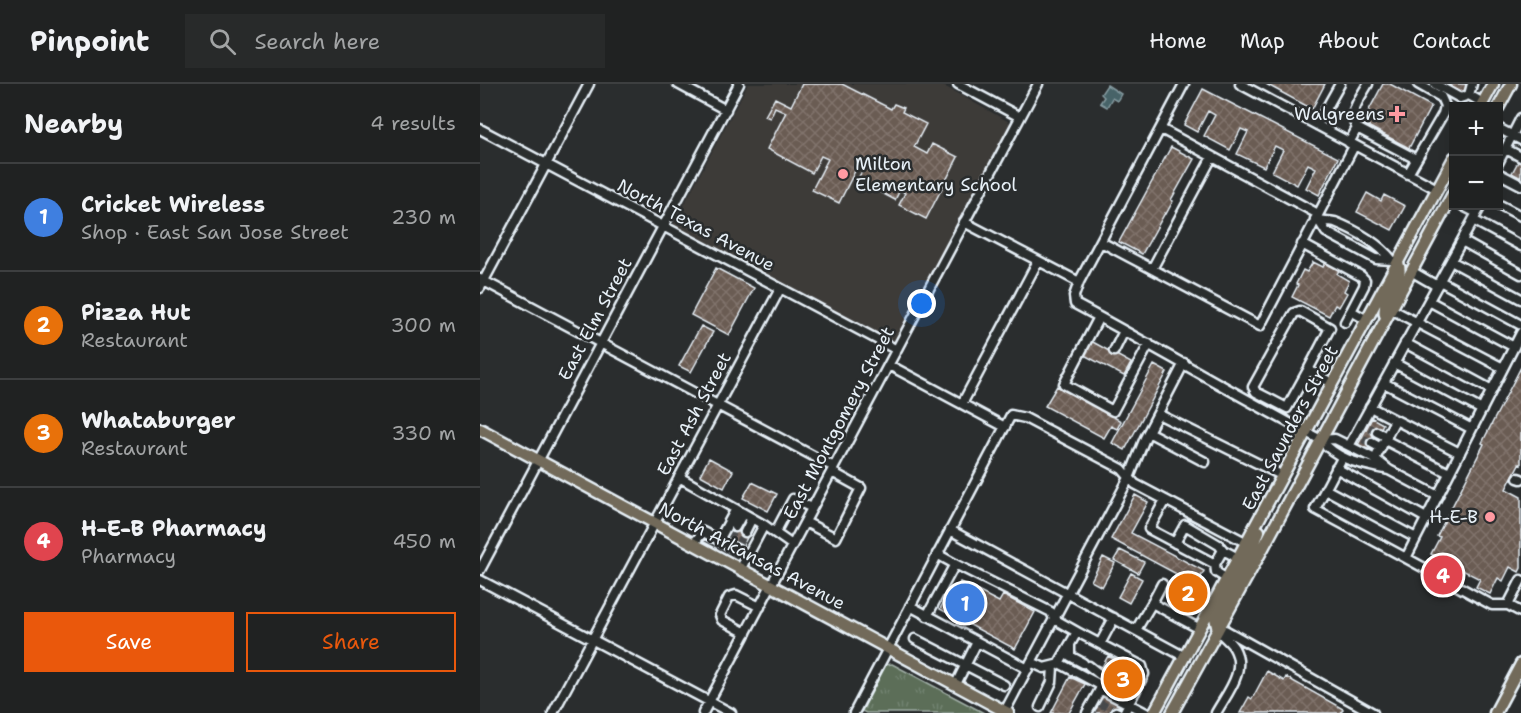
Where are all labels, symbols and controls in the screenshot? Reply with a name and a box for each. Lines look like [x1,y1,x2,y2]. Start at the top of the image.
search box [185,14,605,68]
text: Pinpoint [30,22,149,60]
icon: search [206,25,239,58]
text: Search here [254,27,380,56]
text: Home [1149,27,1207,55]
text: Map [1240,27,1285,55]
text: About [1318,27,1379,55]
text: Contact [1412,27,1491,55]
place label: Walgreens [1294,102,1385,126]
map controls [1449,102,1503,210]
button: + [1449,102,1503,156]
text: Nearby [24,106,123,141]
marker: Walgreens [1390,107,1404,121]
text: 4 results [370,110,456,136]
place label: Milton Elementary School [855,152,1018,197]
button: − [1449,156,1503,210]
marker: Milton Elementary School [836,167,850,181]
street label: North Texas Avenue [613,173,779,277]
text: Cricket Wireless [81,190,265,219]
text: 1 [39,204,48,230]
text: 230 m [391,204,456,230]
text: Shop · East San Jose Street [81,219,349,245]
street label: East Elm Street [553,253,637,385]
your location [907,289,936,318]
text: Pizza Hut [81,298,191,327]
text: 2 [37,312,51,338]
text: 300 m [390,312,456,338]
street label: East Montgomery Street [778,322,900,524]
text: Restaurant [81,327,188,353]
street label: East Saunders Street [1236,341,1344,515]
street label: East Ash Street [651,348,737,480]
text: Whataburger [81,406,235,435]
text: 3 [37,420,51,446]
text: 330 m [392,420,456,446]
text: Restaurant [81,435,188,461]
street label: North Arkansas Avenue [655,497,849,615]
place label: H-E-B [1429,505,1478,529]
marker: H-E-B [1483,510,1497,524]
text: H-E-B Pharmacy [81,514,266,543]
text: 4 [37,528,51,554]
text: 450 m [392,528,456,554]
text: Pharmacy [81,543,176,569]
pin: 4 [1424,552,1462,598]
pin: 2 [1168,570,1208,616]
pin: 1 [946,580,984,626]
button: Save [24,612,234,672]
button: Share [246,612,456,672]
pin: 3 [1104,656,1142,702]

